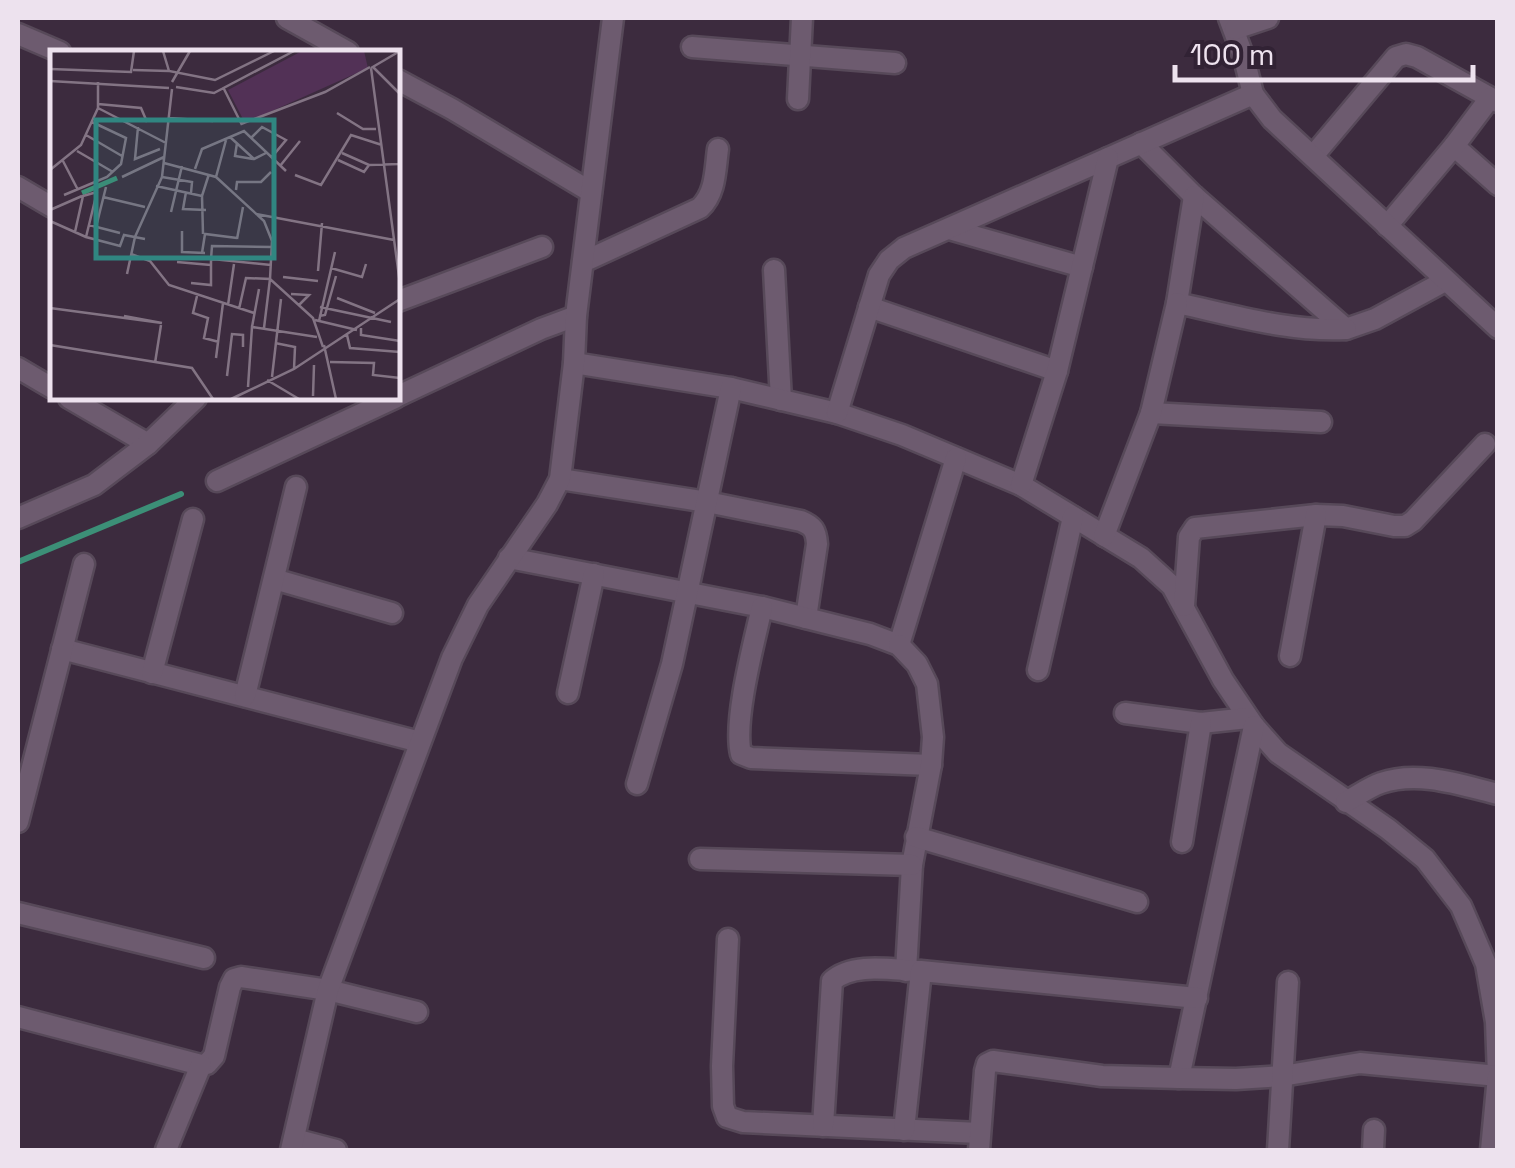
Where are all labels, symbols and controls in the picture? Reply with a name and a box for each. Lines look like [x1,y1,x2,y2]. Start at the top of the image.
scale bar [1175,20,1472,82]
text: 100 m [1190,35,1275,74]
inset map [50,50,400,400]

